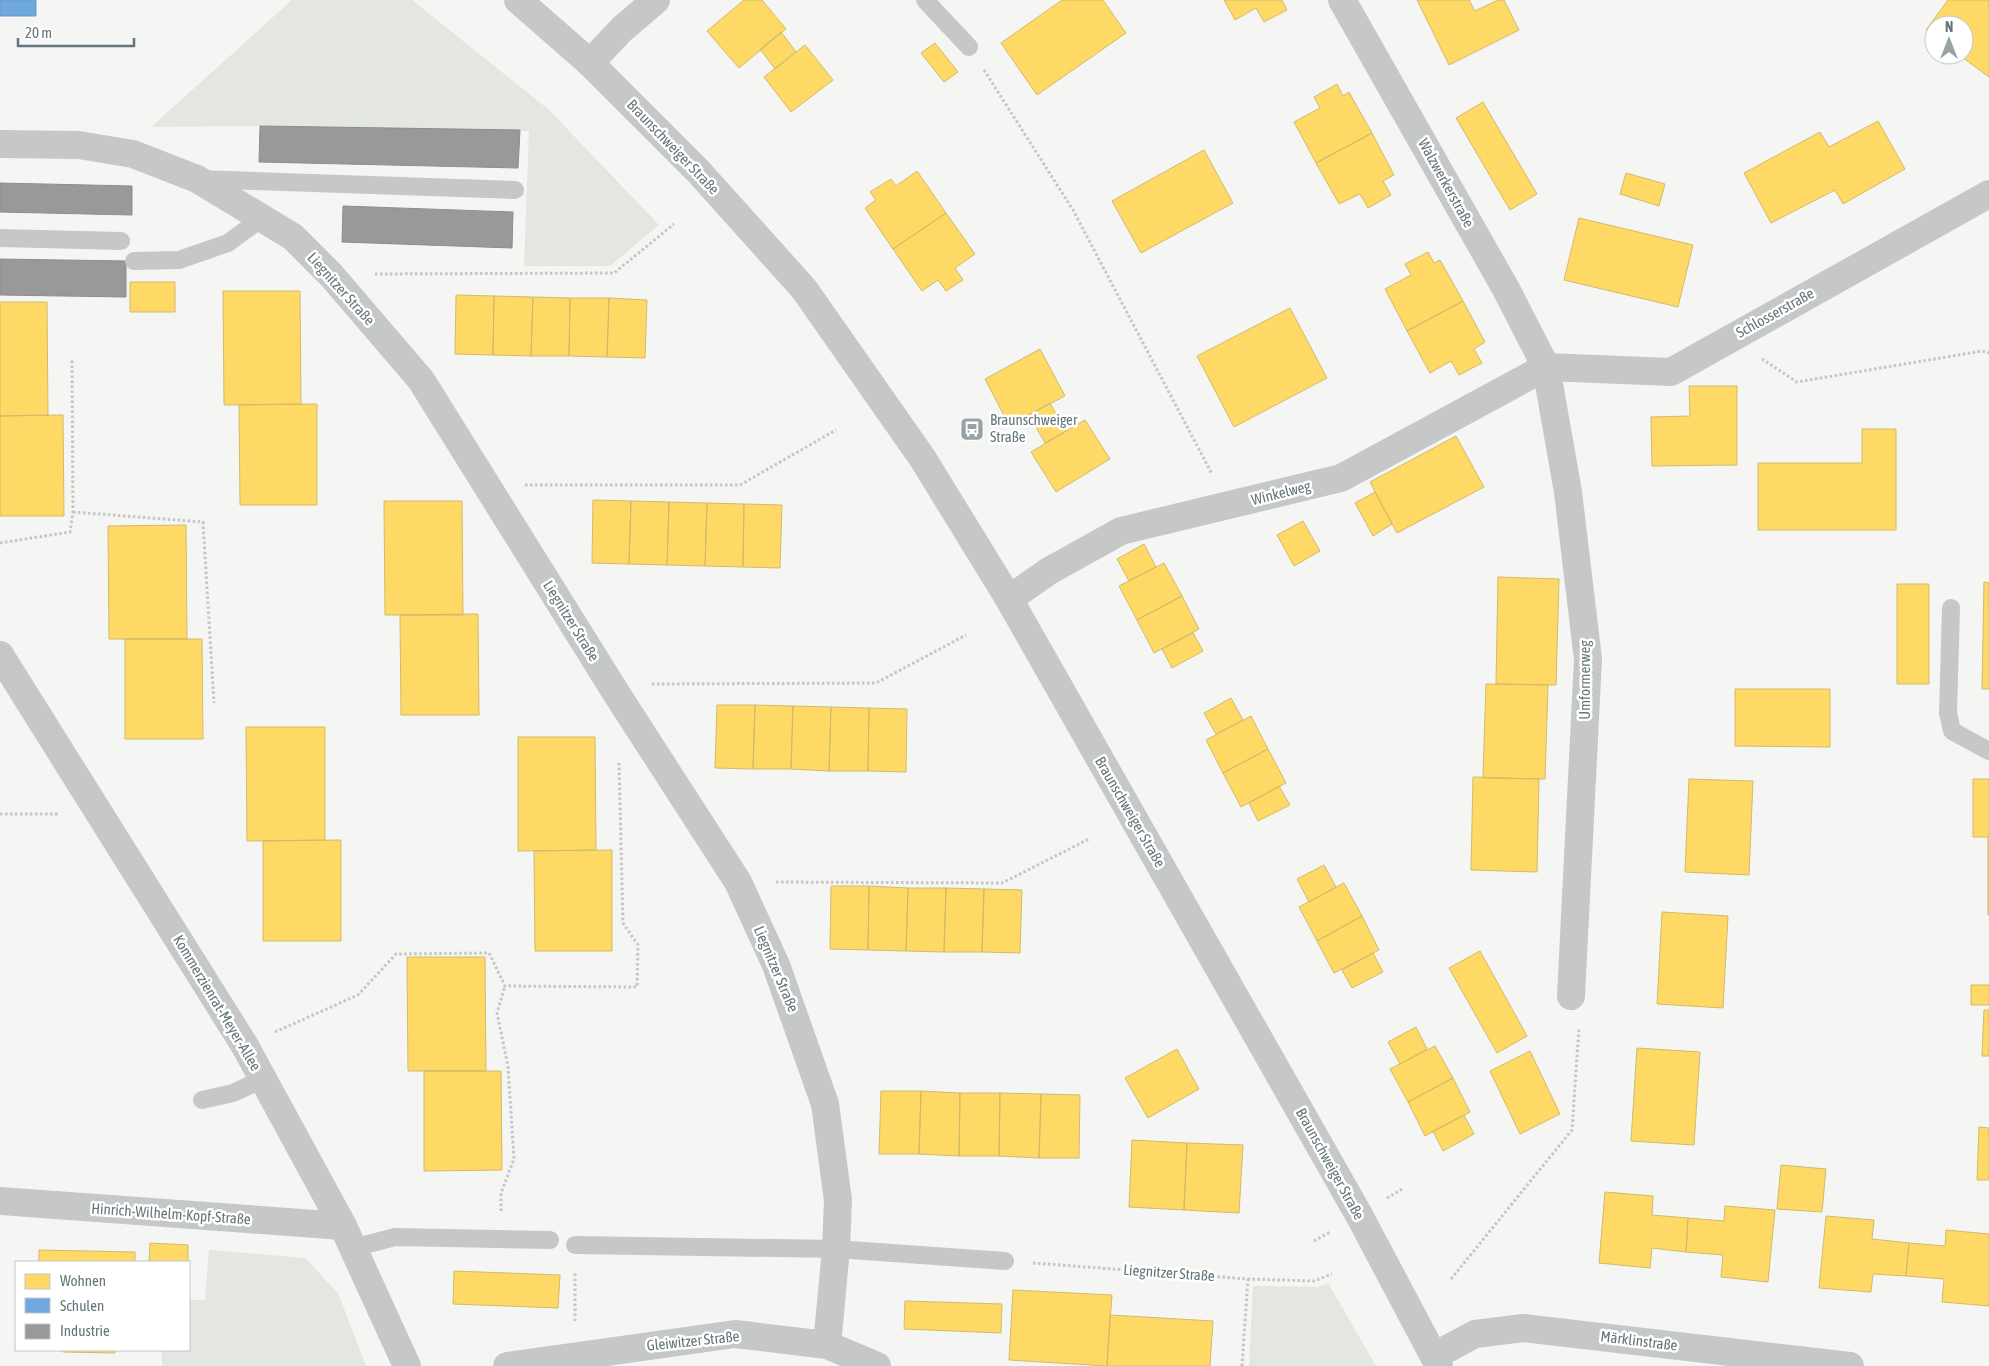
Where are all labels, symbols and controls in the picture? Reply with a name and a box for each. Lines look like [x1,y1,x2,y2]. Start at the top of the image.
scale bar [18,15,134,47]
north arrow [1924,15,1974,65]
text: N [1945,19,1953,35]
text: 20 m [25,24,52,41]
street label: Braunschweiger Straße [624,96,723,198]
street label: Walzwerkerstraße [1415,135,1478,230]
street label: Liegnitzer Straße [304,249,378,329]
street label: Schlosserstraße [1733,284,1817,341]
place label: Braunschweiger Straße [990,411,1078,445]
bus stop icon: Braunschweiger Straße [959,416,985,442]
street label: Winkelweg [1249,477,1313,508]
street label: Liegnitzer Straße [540,577,603,664]
street label: Umformerweg [1576,640,1593,720]
street label: Braunschweiger Straße [1092,753,1169,870]
street label: Liegnitzer Straße [751,923,802,1014]
street label: Kommerzienrat-Meyer-Allee [170,932,265,1074]
street label: Braunschweiger Straße [1293,1105,1368,1223]
street label: Hinrich-Wilhelm-Kopf-Straße [91,1199,251,1228]
legend [15,1261,190,1351]
street label: Liegnitzer Straße [1123,1261,1216,1284]
text: Wohnen [60,1272,106,1289]
text: Schulen [60,1297,104,1314]
text: Industrie [60,1322,110,1339]
street label: Gleiwitzer Straße [646,1327,740,1354]
street label: Märklinstraße [1600,1327,1679,1354]

